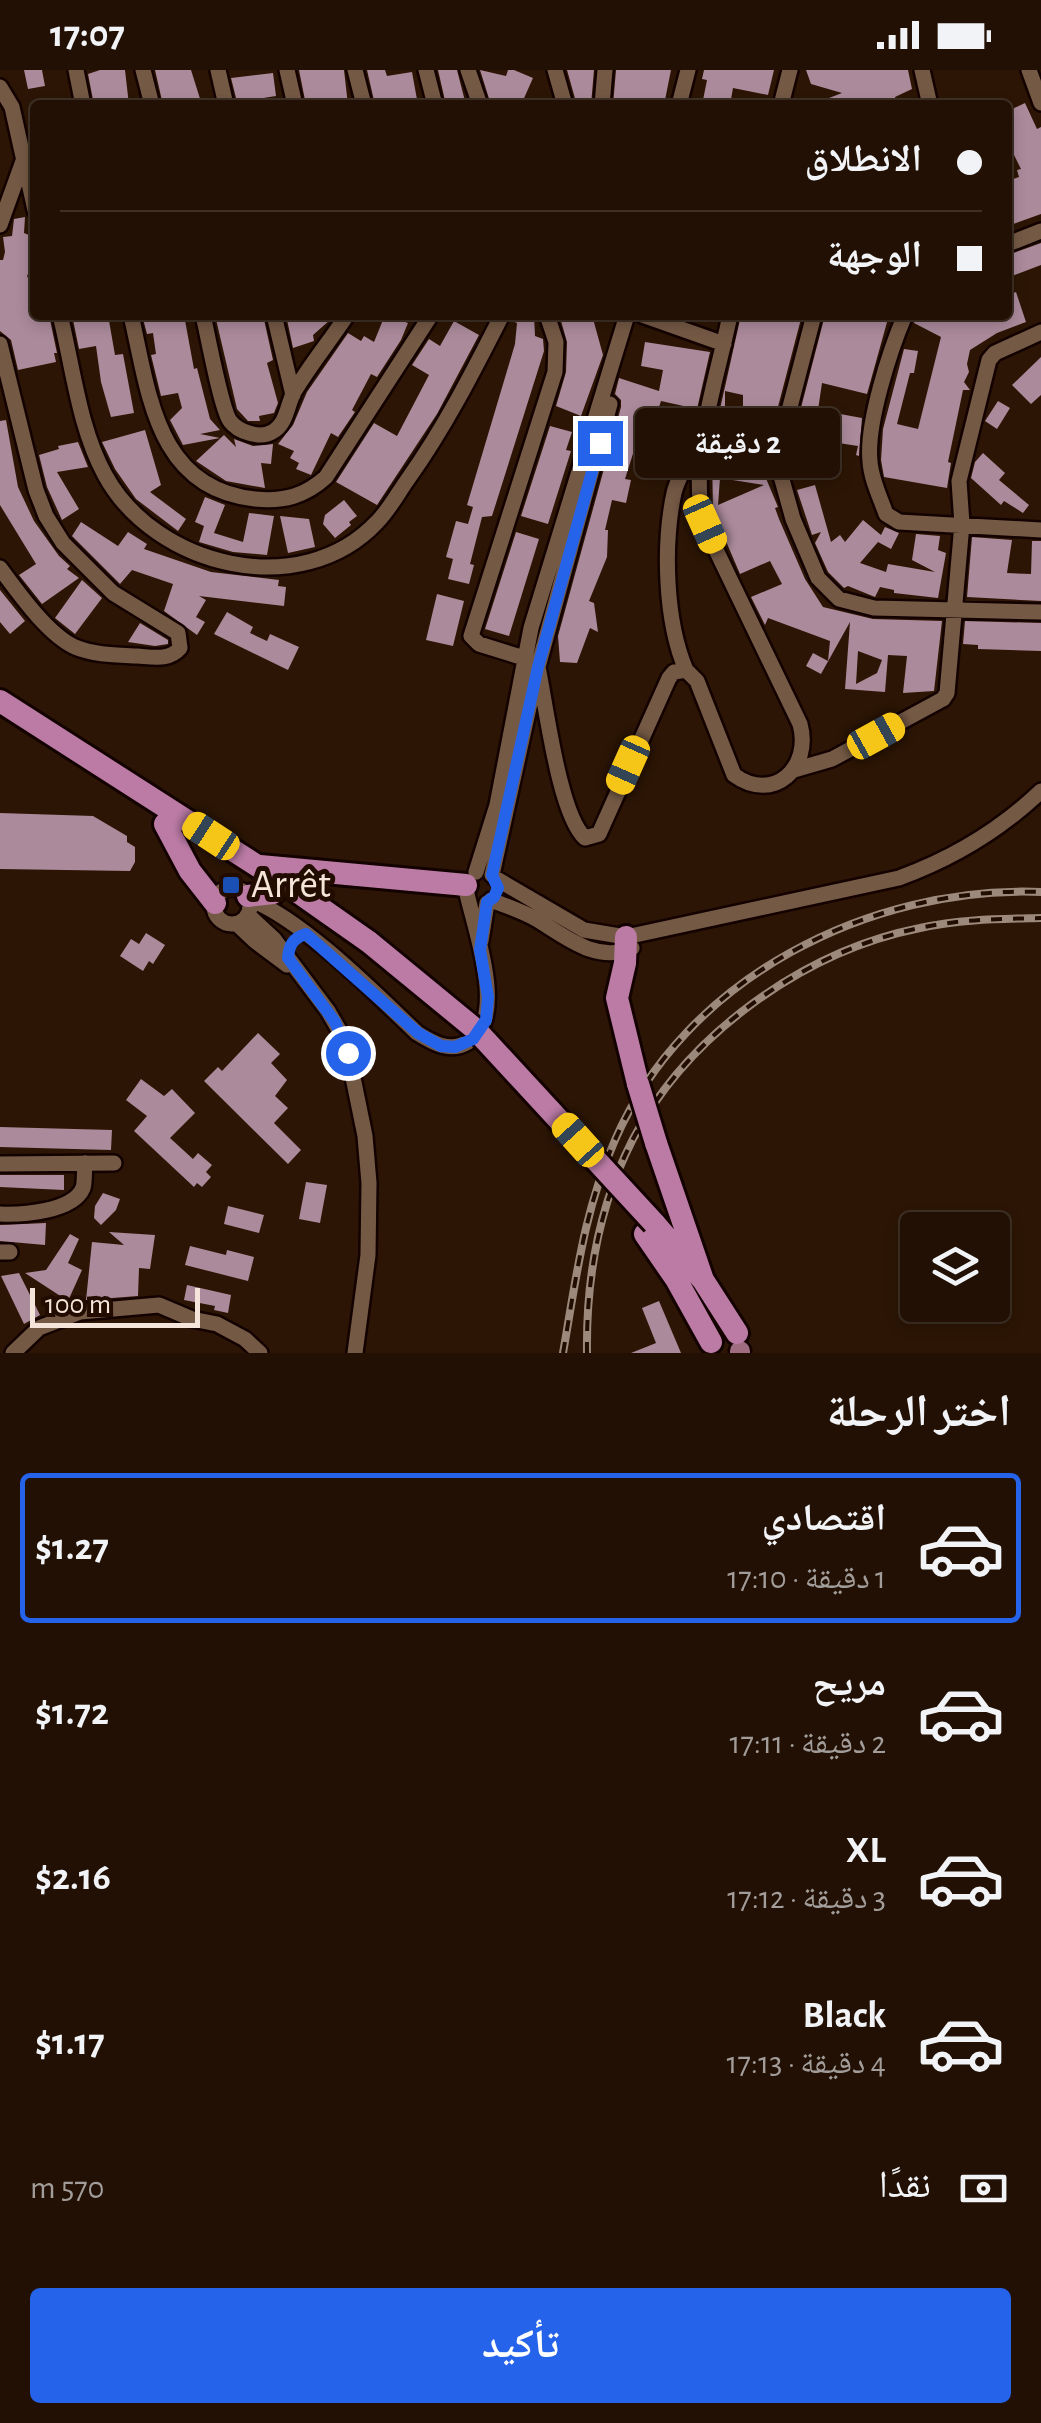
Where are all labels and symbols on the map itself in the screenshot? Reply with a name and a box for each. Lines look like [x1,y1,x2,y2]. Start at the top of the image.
callout: 2 دقيقة [635,408,840,478]
route end [578,421,623,466]
car [679,490,731,558]
car [842,708,910,764]
car [602,731,654,799]
car [178,807,244,865]
place label: Arrêt [251,865,331,905]
marker: Arrêt [220,874,242,896]
route start [326,1031,371,1076]
car [547,1108,609,1172]
scale bar [30,1283,200,1328]

